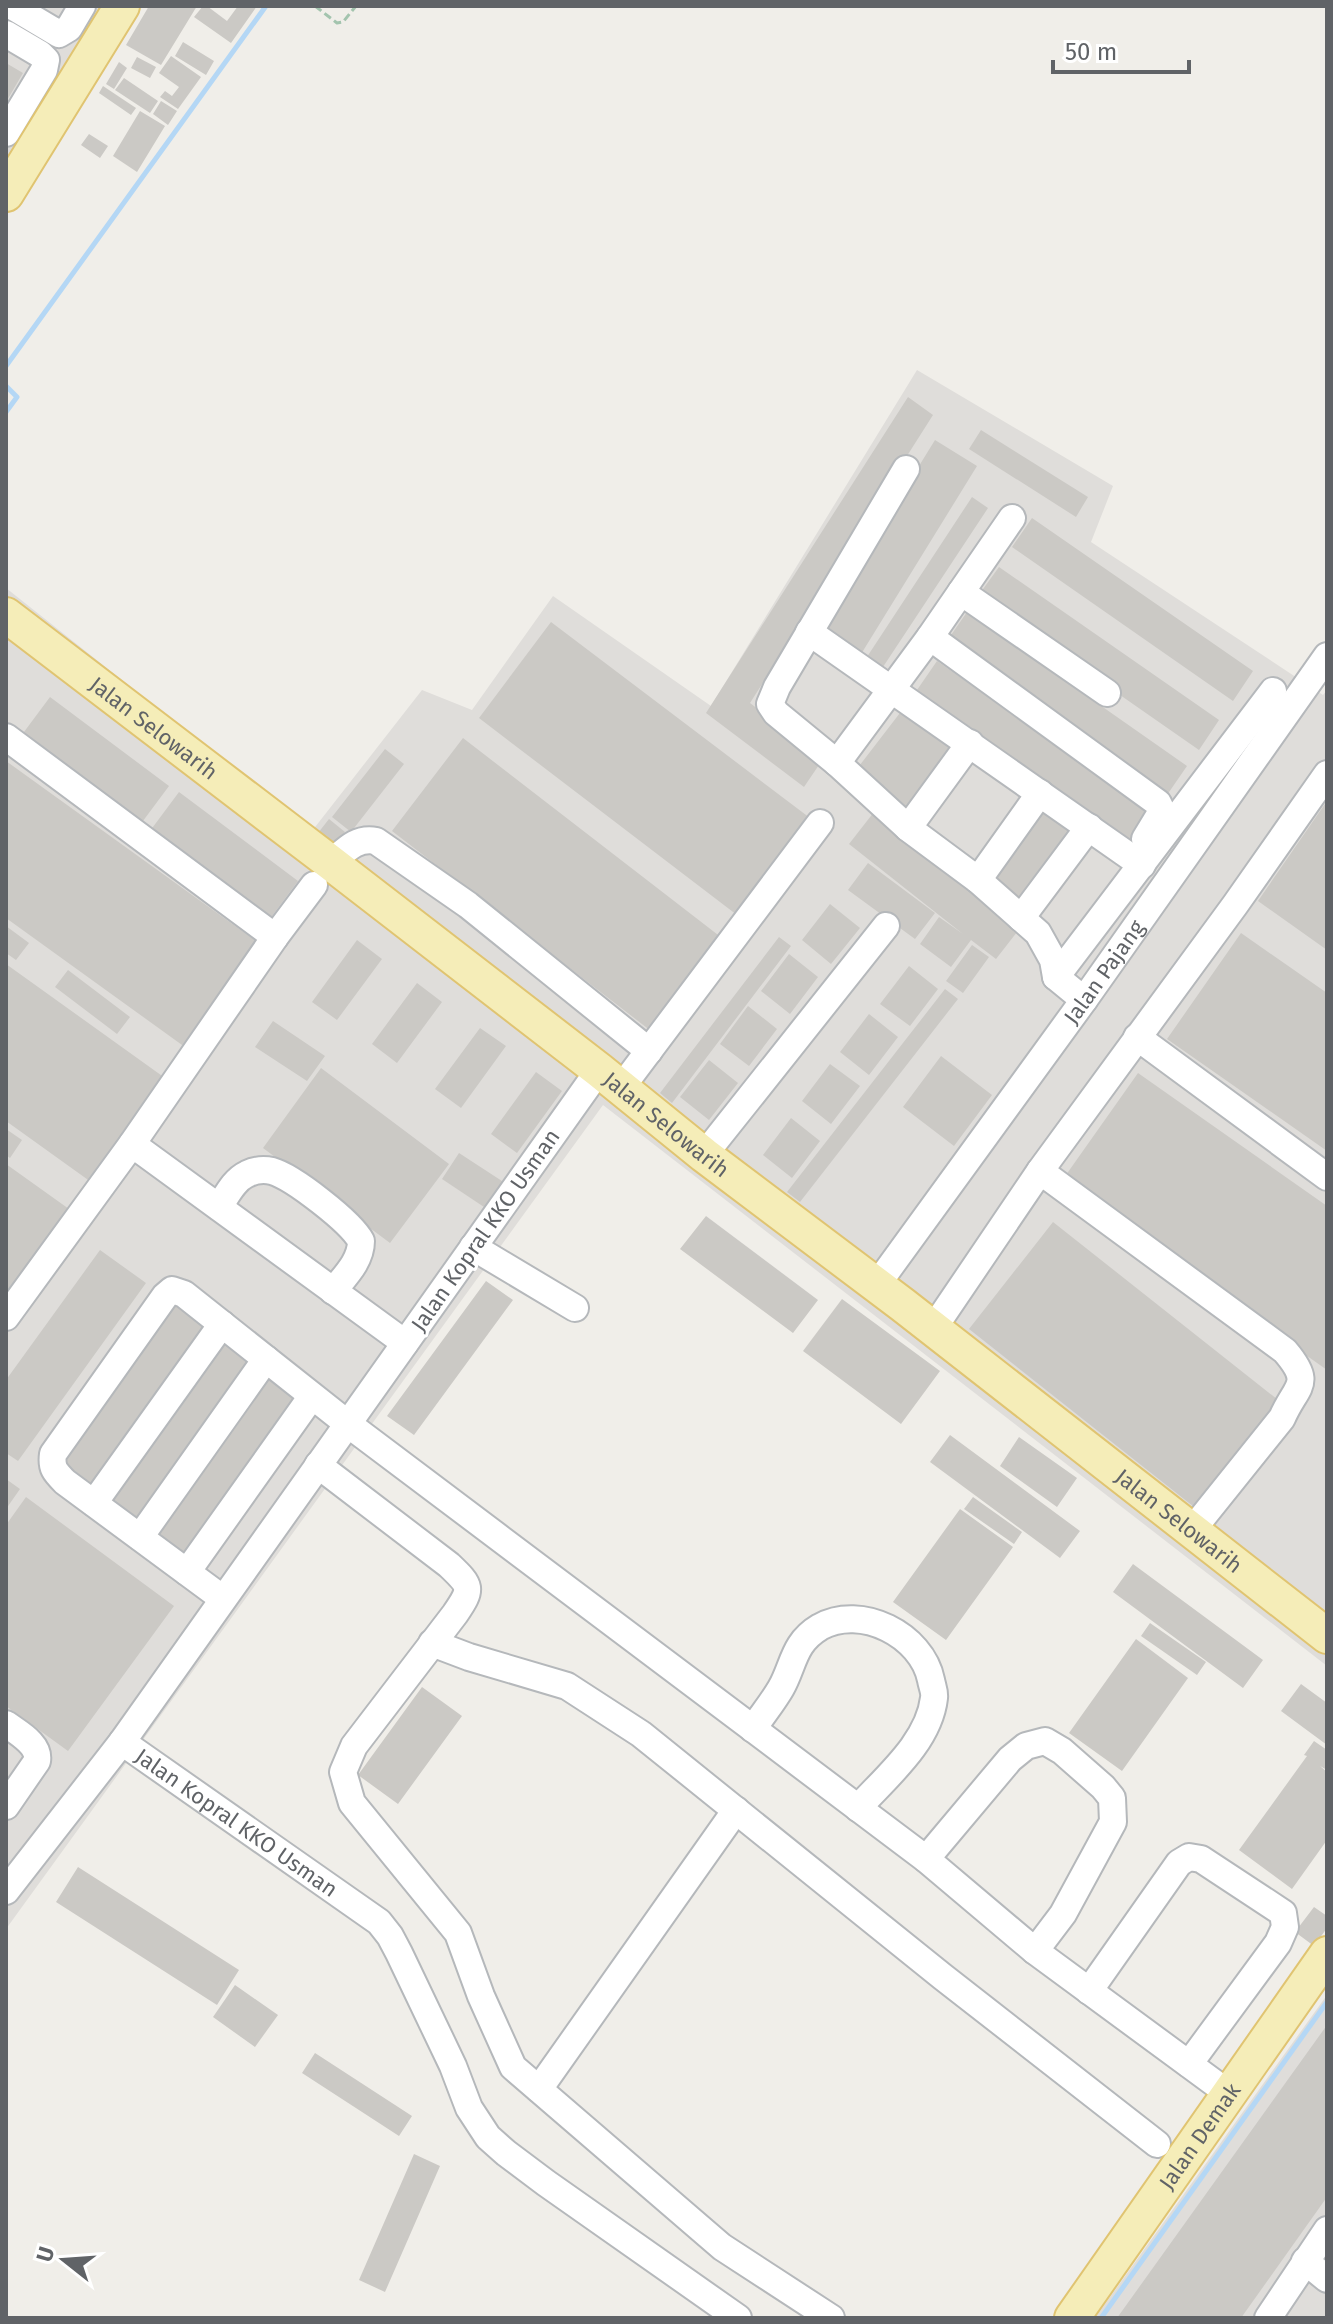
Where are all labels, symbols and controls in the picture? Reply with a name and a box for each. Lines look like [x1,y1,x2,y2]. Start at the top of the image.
scale bar [1053,24,1189,74]
text: 50 m [1065,38,1117,66]
street label: Jalan Selowarih [84,671,223,786]
street label: Jalan Pajang [1058,914,1151,1030]
street label: Jalan Selowarih [598,1066,734,1183]
street label: Jalan Kopral KKO Usman [405,1124,566,1337]
street label: Jalan Selowarih [1110,1463,1248,1579]
street label: Jalan Kopral KKO Usman [130,1742,343,1903]
street label: Jalan Demak [1153,2077,1247,2195]
north arrow [24,2220,104,2300]
text: U [30,2244,60,2265]

